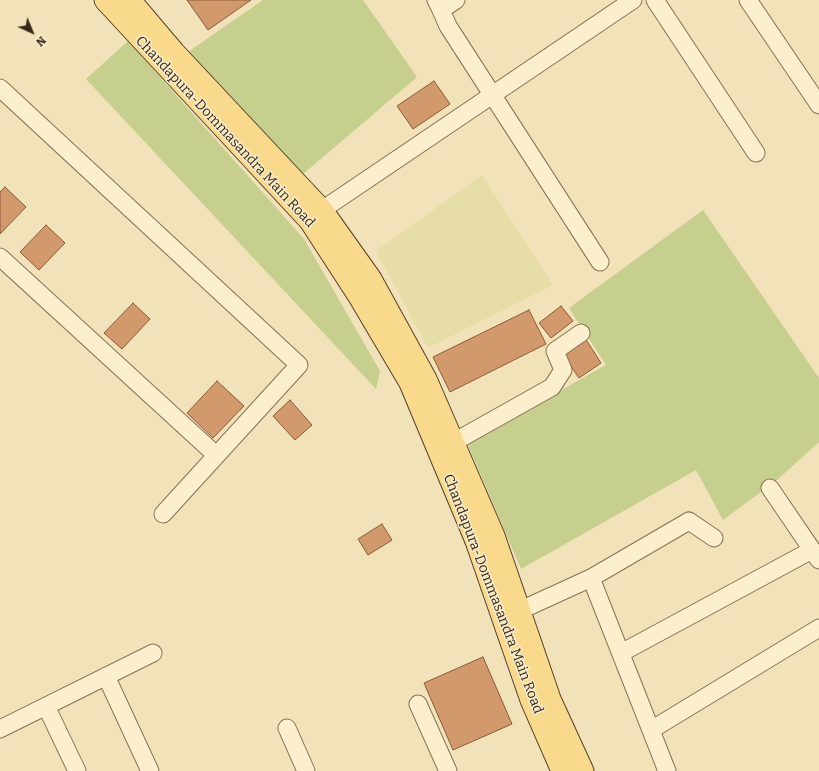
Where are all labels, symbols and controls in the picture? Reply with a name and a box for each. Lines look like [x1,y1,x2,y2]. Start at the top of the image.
north arrow [12,12,52,52]
text: N [33,33,48,49]
street label: Chandapura-Dommasandra Main Road [132,33,318,231]
street label: Chandapura-Dommasandra Main Road [439,472,547,716]

